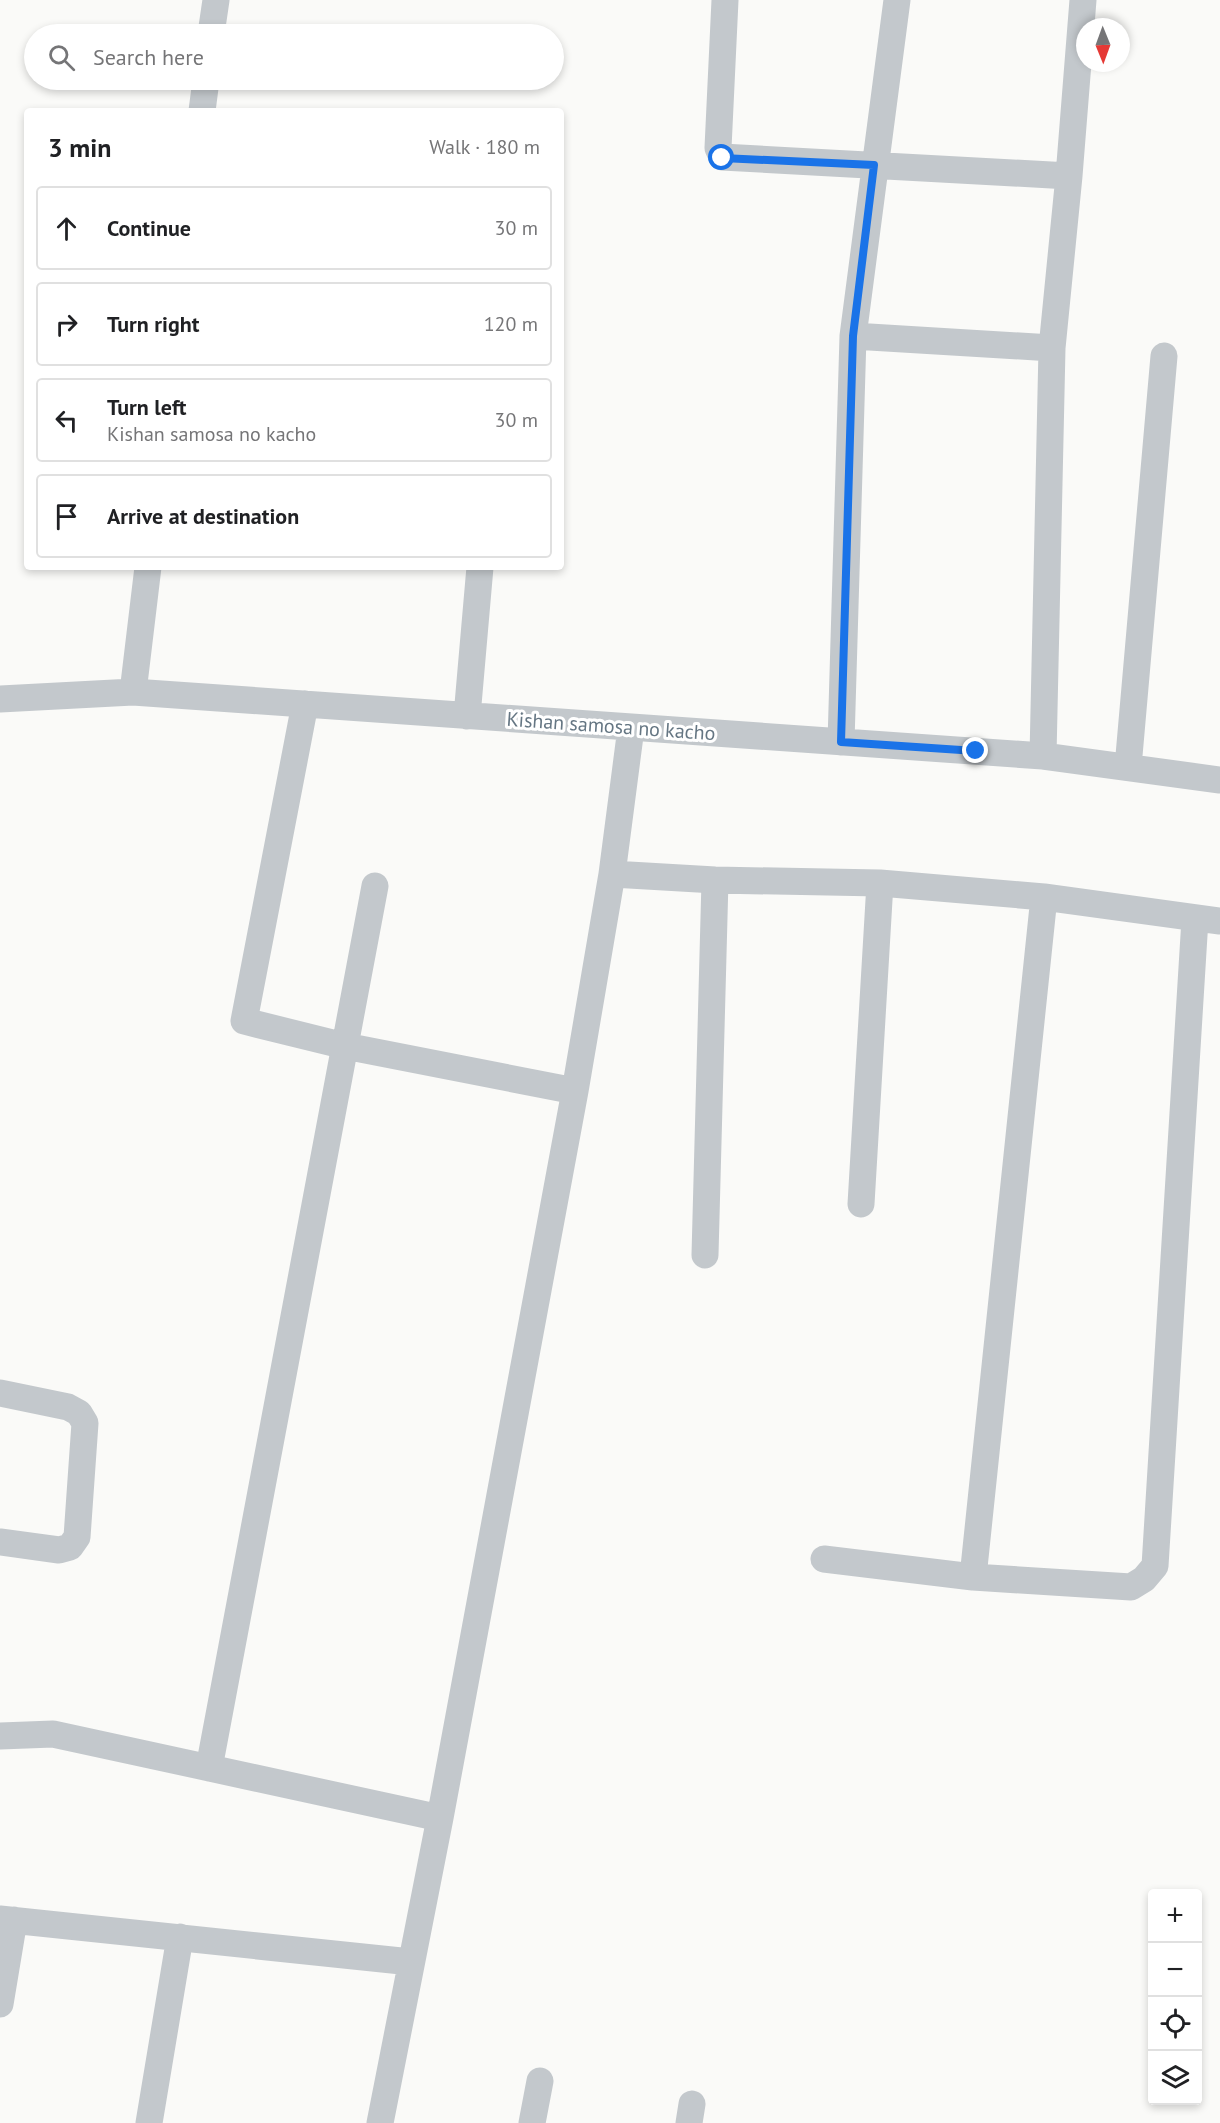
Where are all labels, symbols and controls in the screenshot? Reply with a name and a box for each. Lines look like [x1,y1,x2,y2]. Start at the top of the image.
north arrow [1076,18,1130,72]
search box [24,24,564,90]
icon: search [45,41,78,74]
text: Search here [93,43,204,71]
text: 3 min [48,131,111,164]
text: Walk · 180 m [429,134,540,160]
route start [708,144,734,170]
icon: ahead [50,212,83,245]
text: Continue [107,214,191,242]
text: 30 m [495,215,538,241]
icon: right [50,308,83,341]
text: Turn right [107,310,199,338]
text: 120 m [484,311,538,337]
text: Turn left [107,393,187,421]
icon: left [50,404,83,437]
text: 30 m [495,407,538,433]
text: Kishan samosa no kacho [107,421,316,447]
icon: arrive [50,500,83,533]
text: Arrive at destination [107,502,299,530]
street label: Kishan samosa no kacho [506,706,716,746]
route end [962,737,988,763]
map controls [1148,1889,1202,2105]
button: + [1148,1889,1202,1943]
button: − [1148,1943,1202,1997]
button: locate [1148,1997,1202,2051]
button: layers [1148,2051,1202,2105]

